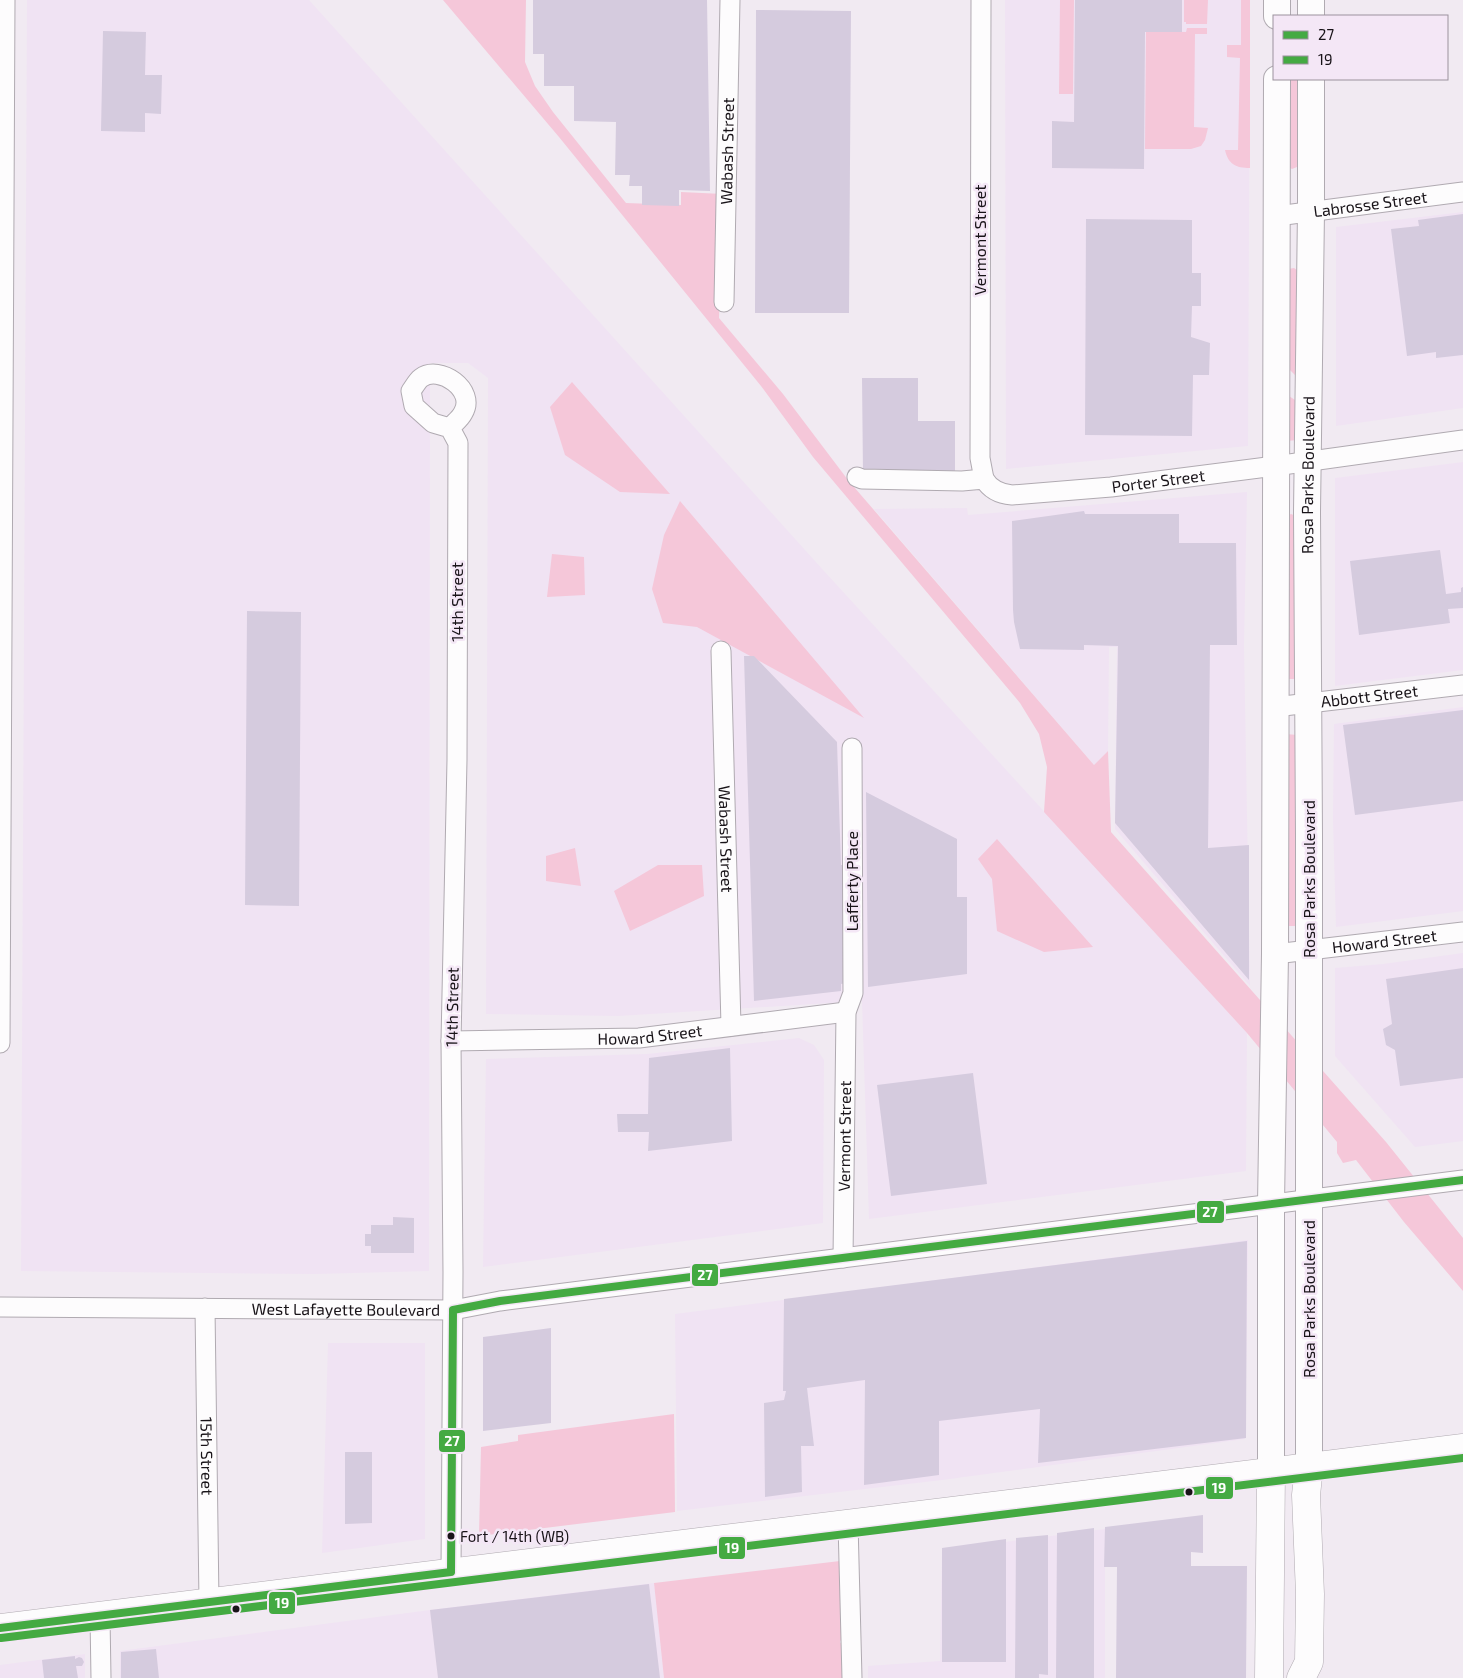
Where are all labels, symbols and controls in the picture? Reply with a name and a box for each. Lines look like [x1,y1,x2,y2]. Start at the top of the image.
legend [1273,15,1448,80]
text: 27 [1318,25,1334,43]
text: 19 [1318,50,1333,68]
street label: Wabash Street [716,97,737,205]
street label: Vermont Street [970,185,989,295]
street label: Labrosse Street [1312,187,1428,220]
street label: Rosa Parks Boulevard [1297,396,1318,554]
street label: Porter Street [1110,465,1206,496]
street label: 14th Street [447,562,466,642]
street label: Abbott Street [1320,680,1419,711]
street label: Wabash Street [716,785,737,893]
street label: Rosa Parks Boulevard [1299,800,1318,958]
street label: Lafferty Place [842,831,861,931]
street label: Howard Street [1331,925,1438,956]
street label: 14th Street [441,967,462,1047]
street label: Howard Street [597,1020,703,1048]
street label: Vermont Street [834,1081,854,1192]
line badge: 27 [1196,1200,1225,1224]
text: 27 [1202,1203,1218,1220]
street label: Rosa Parks Boulevard [1299,1220,1318,1378]
line badge: 27 [691,1263,719,1287]
text: 27 [697,1266,713,1283]
street label: West Lafayette Boulevard [252,1299,440,1319]
street label: 15th Street [197,1417,218,1495]
line badge: 27 [438,1429,466,1453]
text: 27 [444,1432,460,1449]
line badge: 19 [1205,1476,1234,1500]
text: 19 [1212,1479,1226,1496]
unlabelled marker [1184,1487,1194,1497]
place label: Fort / 14th (WB) [460,1527,569,1545]
marker: Fort / 14th (WB) [446,1531,456,1541]
line badge: 19 [718,1536,746,1560]
text: 19 [725,1539,739,1556]
line badge: 19 [268,1591,296,1615]
text: 19 [275,1594,289,1611]
unlabelled marker [231,1604,241,1614]

